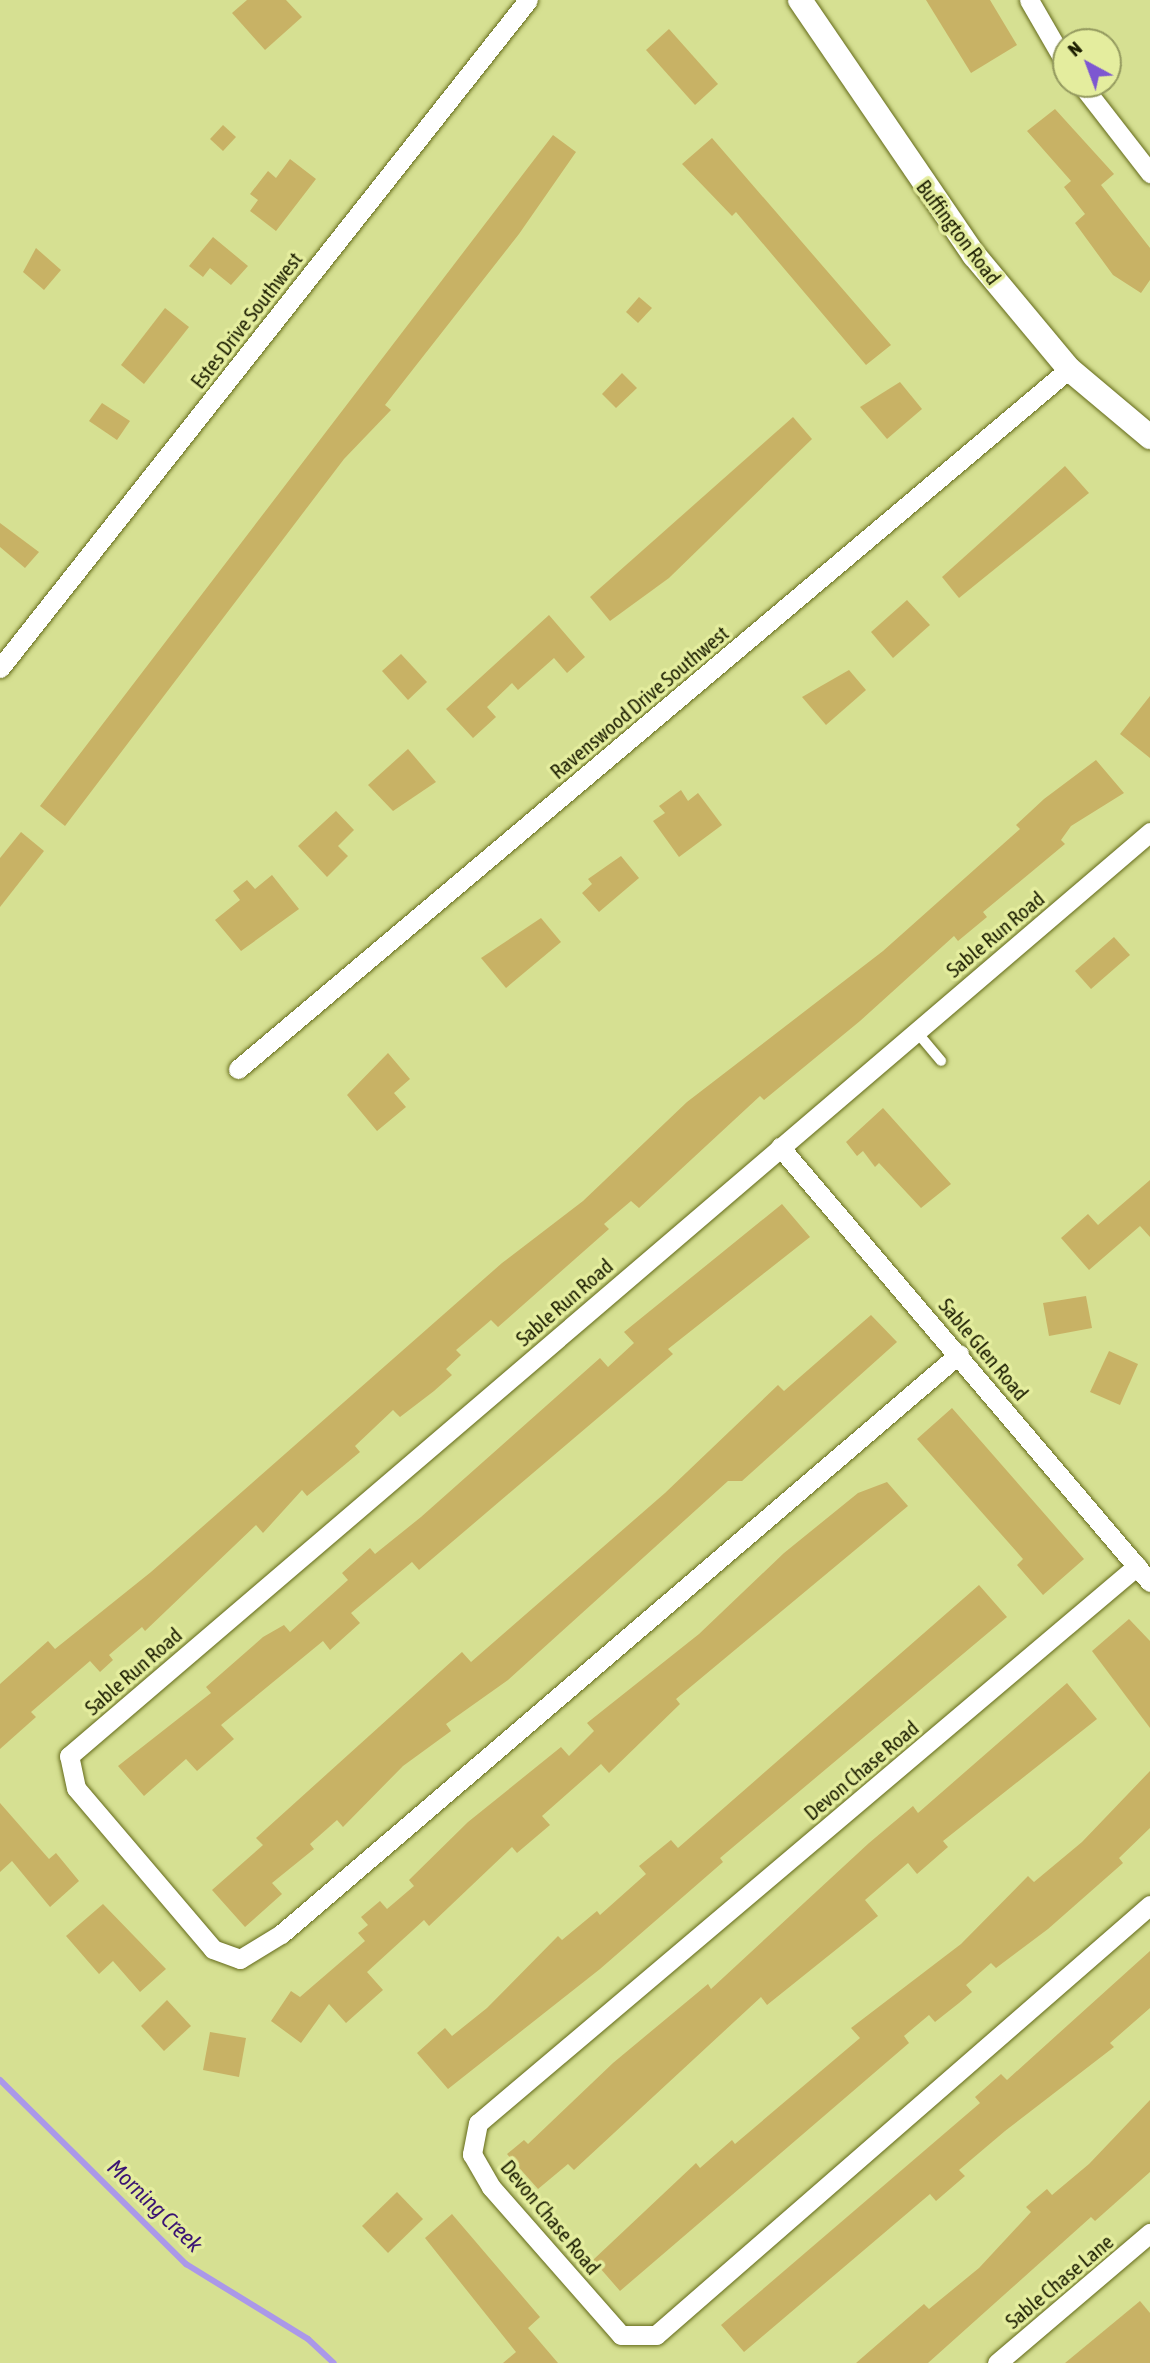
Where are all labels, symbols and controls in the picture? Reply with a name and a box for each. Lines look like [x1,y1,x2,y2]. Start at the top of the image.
north arrow [1052,28,1122,98]
text: N [1063,37,1086,61]
street label: Buffington Road [912,175,1006,289]
street label: Estes Drive Southwest [185,247,307,393]
street label: Ravenswood Drive Southwest [545,620,733,784]
street label: Sable Run Road [941,886,1049,982]
street label: Sable Run Road [510,1253,618,1351]
street label: Sable Glen Road [934,1293,1034,1405]
street label: Sable Run Road [79,1622,187,1720]
street label: Devon Chase Road [799,1715,923,1825]
water label: Morning Creek [102,2154,208,2258]
street label: Devon Chase Road [496,2155,606,2279]
street label: Sable Chase Lane [1000,2229,1118,2333]

